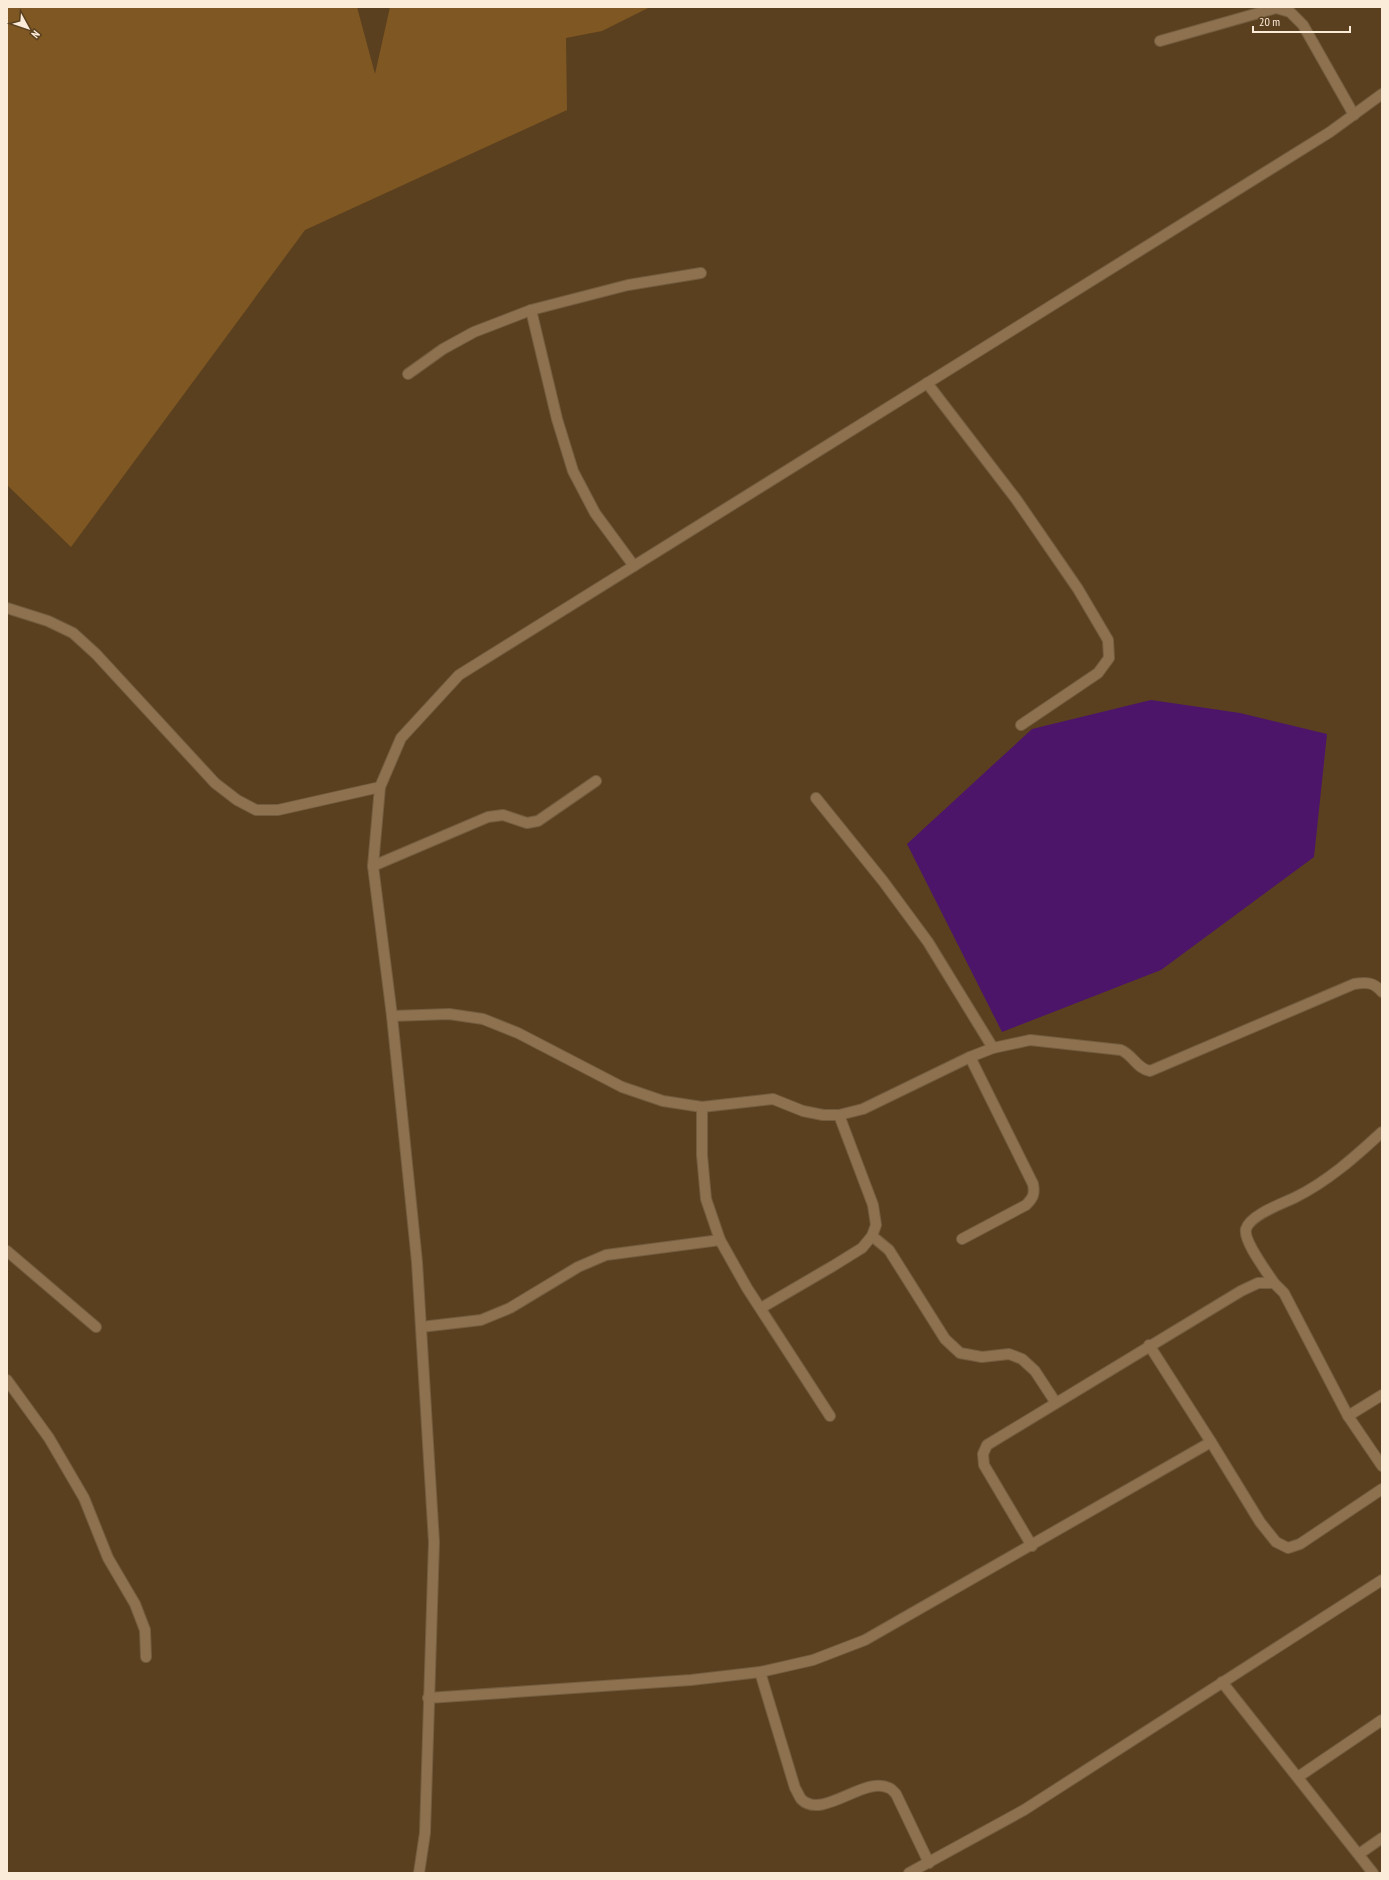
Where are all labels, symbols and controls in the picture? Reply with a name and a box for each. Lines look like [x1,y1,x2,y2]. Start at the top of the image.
north arrow [8,8,48,48]
scale bar [1253,8,1350,34]
text: 20 m [1259,14,1280,29]
text: N [28,28,43,41]

